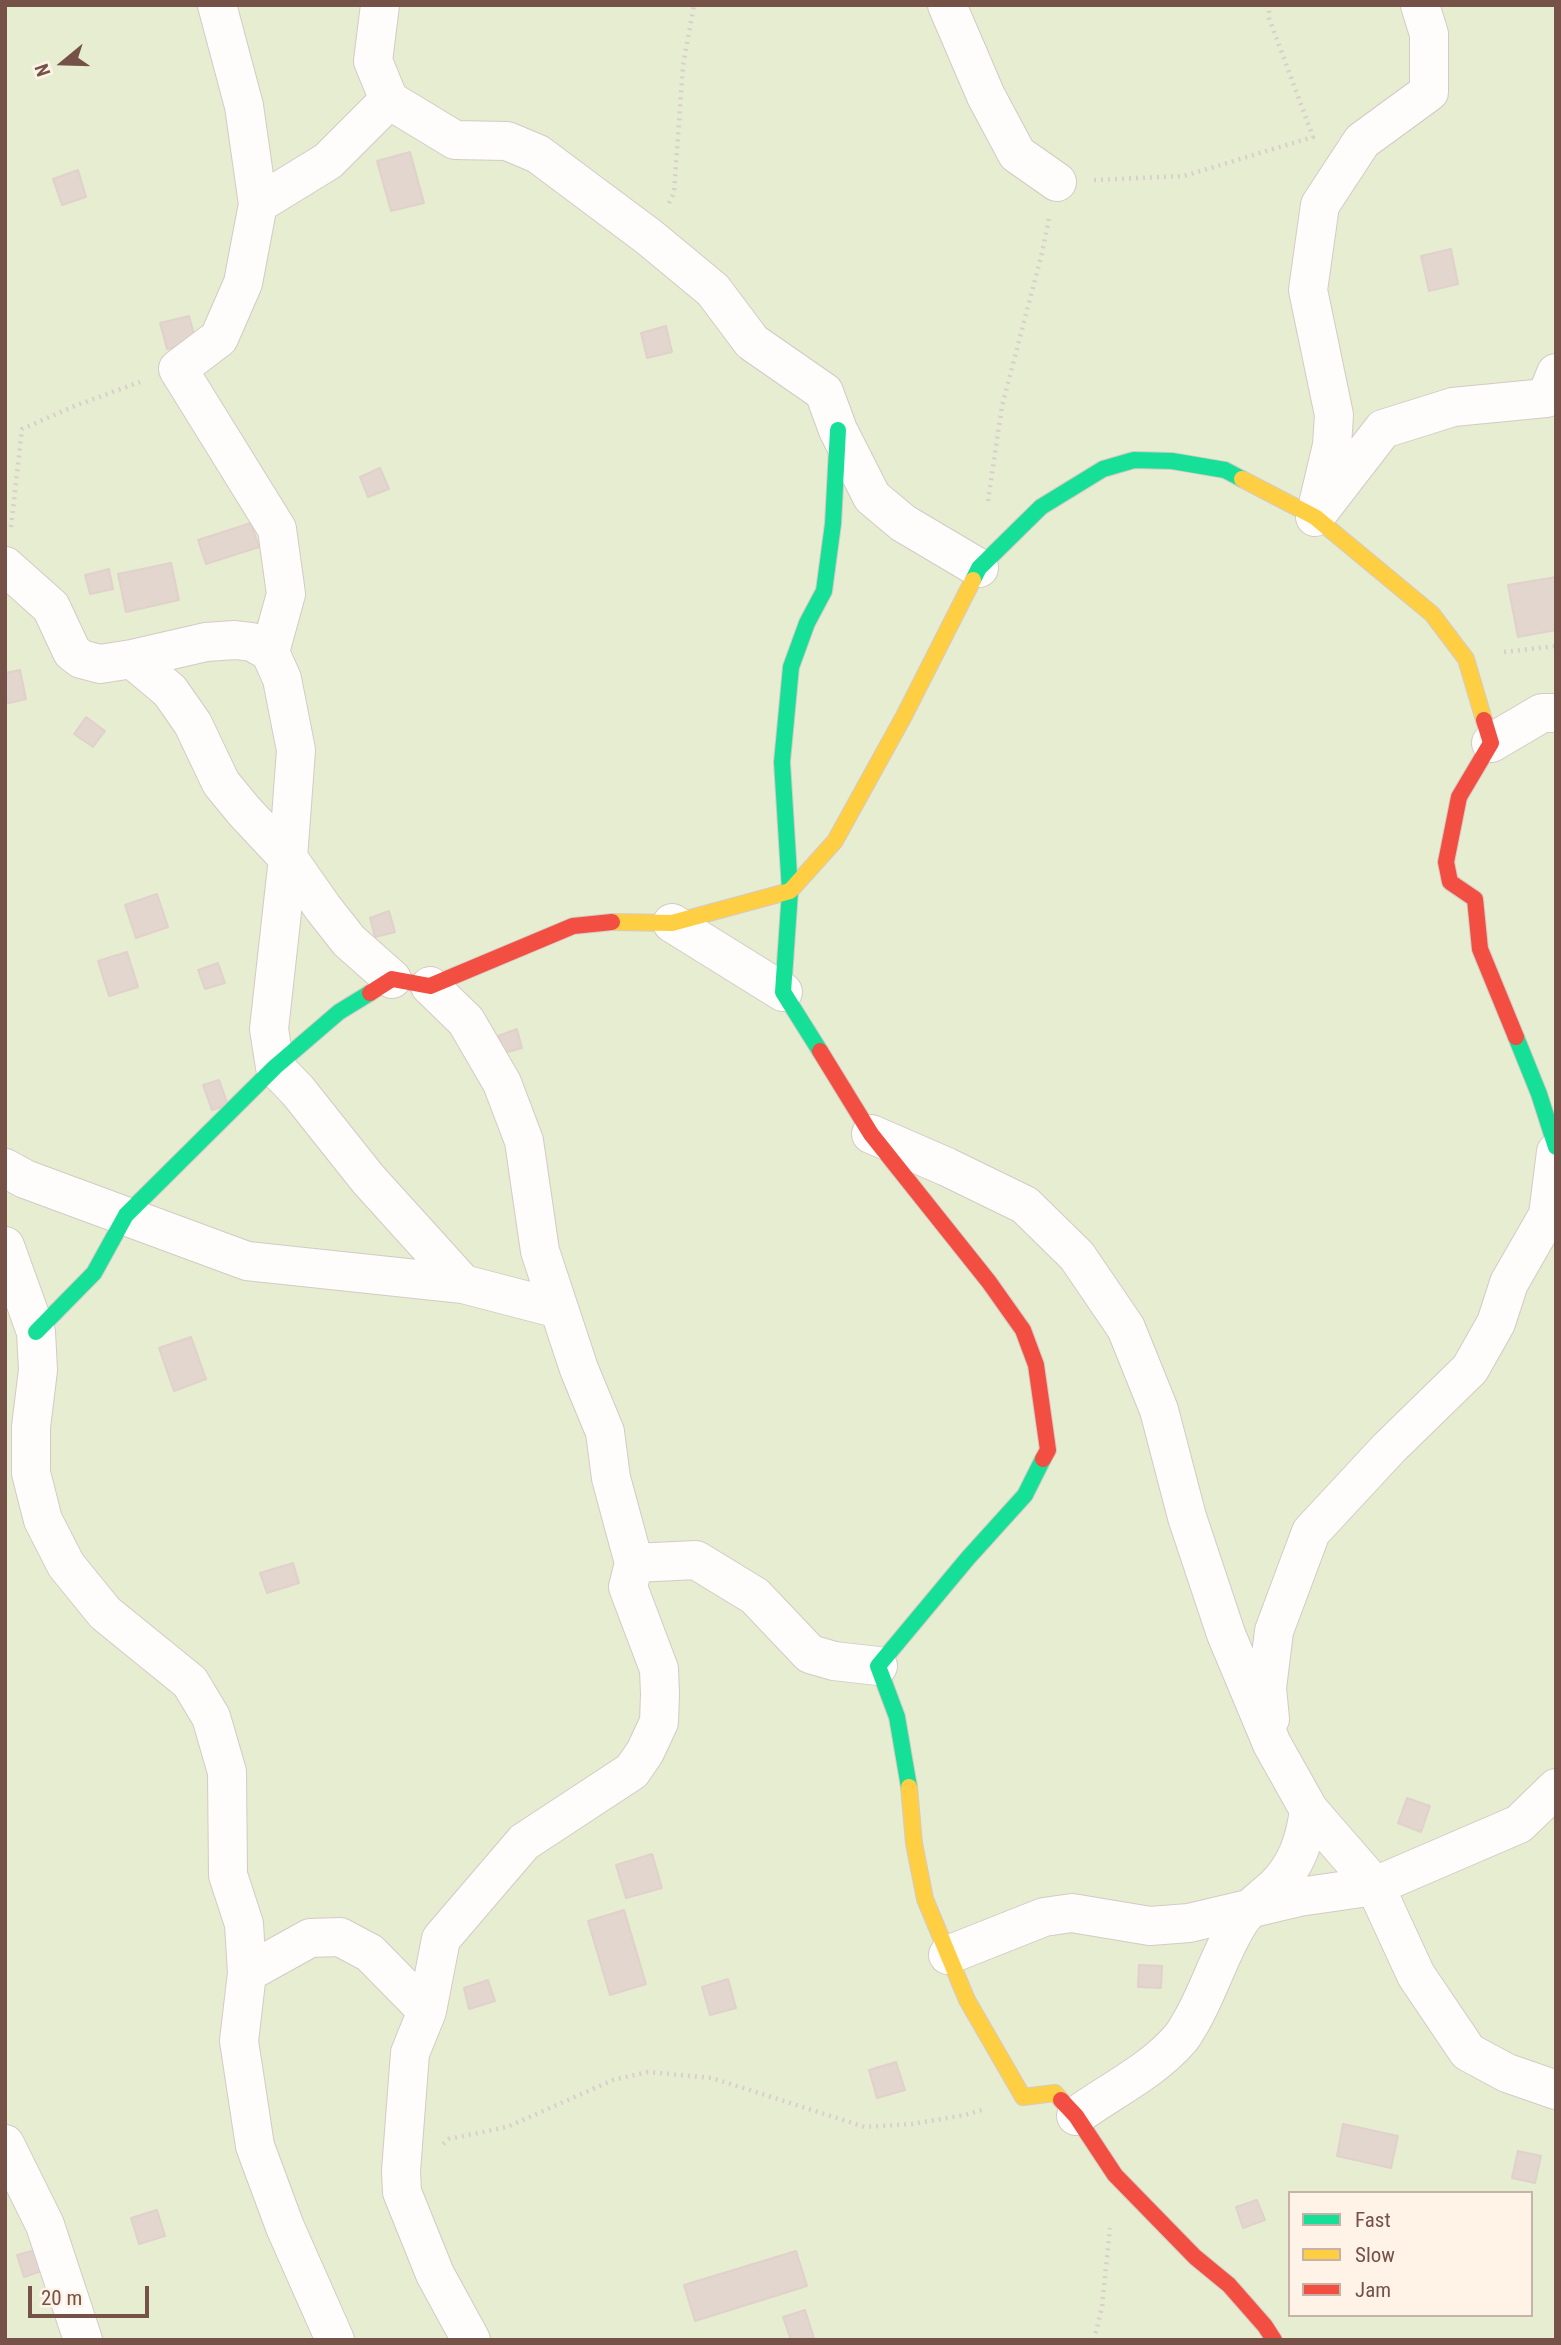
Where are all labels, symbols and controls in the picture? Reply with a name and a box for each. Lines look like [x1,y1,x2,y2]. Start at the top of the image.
north arrow [28,28,98,98]
text: N [30,61,55,79]
legend [1288,2191,1533,2317]
text: Fast [1355,2208,1391,2232]
text: Slow [1355,2243,1395,2267]
scale bar [32,2272,152,2316]
text: Jam [1355,2278,1391,2302]
text: 20 m [41,2286,82,2310]

